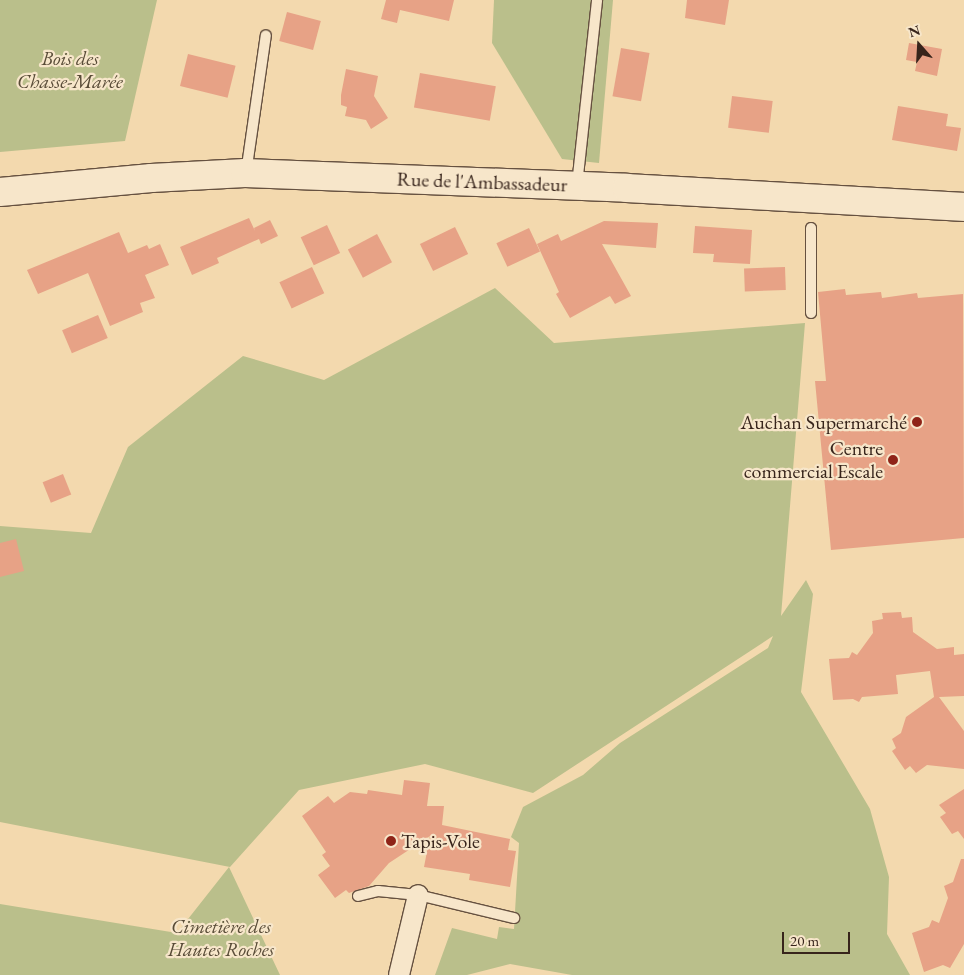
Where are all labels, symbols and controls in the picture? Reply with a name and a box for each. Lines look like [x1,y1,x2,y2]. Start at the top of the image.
north arrow [894,20,944,70]
text: N [906,20,922,41]
park label: Bois des Chasse-Marée [17,47,123,94]
street label: Rue de l'Ambassadeur [396,167,568,197]
place label: Auchan Supermarché [740,410,907,434]
marker: Auchan Supermarché [911,416,923,428]
place label: Centre commercial Escale [744,436,883,483]
marker: Centre commercial Escale [887,454,899,466]
place label: Tapis-Vole [401,829,480,853]
marker: Tapis-Vole [385,835,397,847]
park label: Cimetière des Hautes Roches [168,915,274,962]
scale bar [784,922,852,954]
text: 20 m [790,931,819,950]

